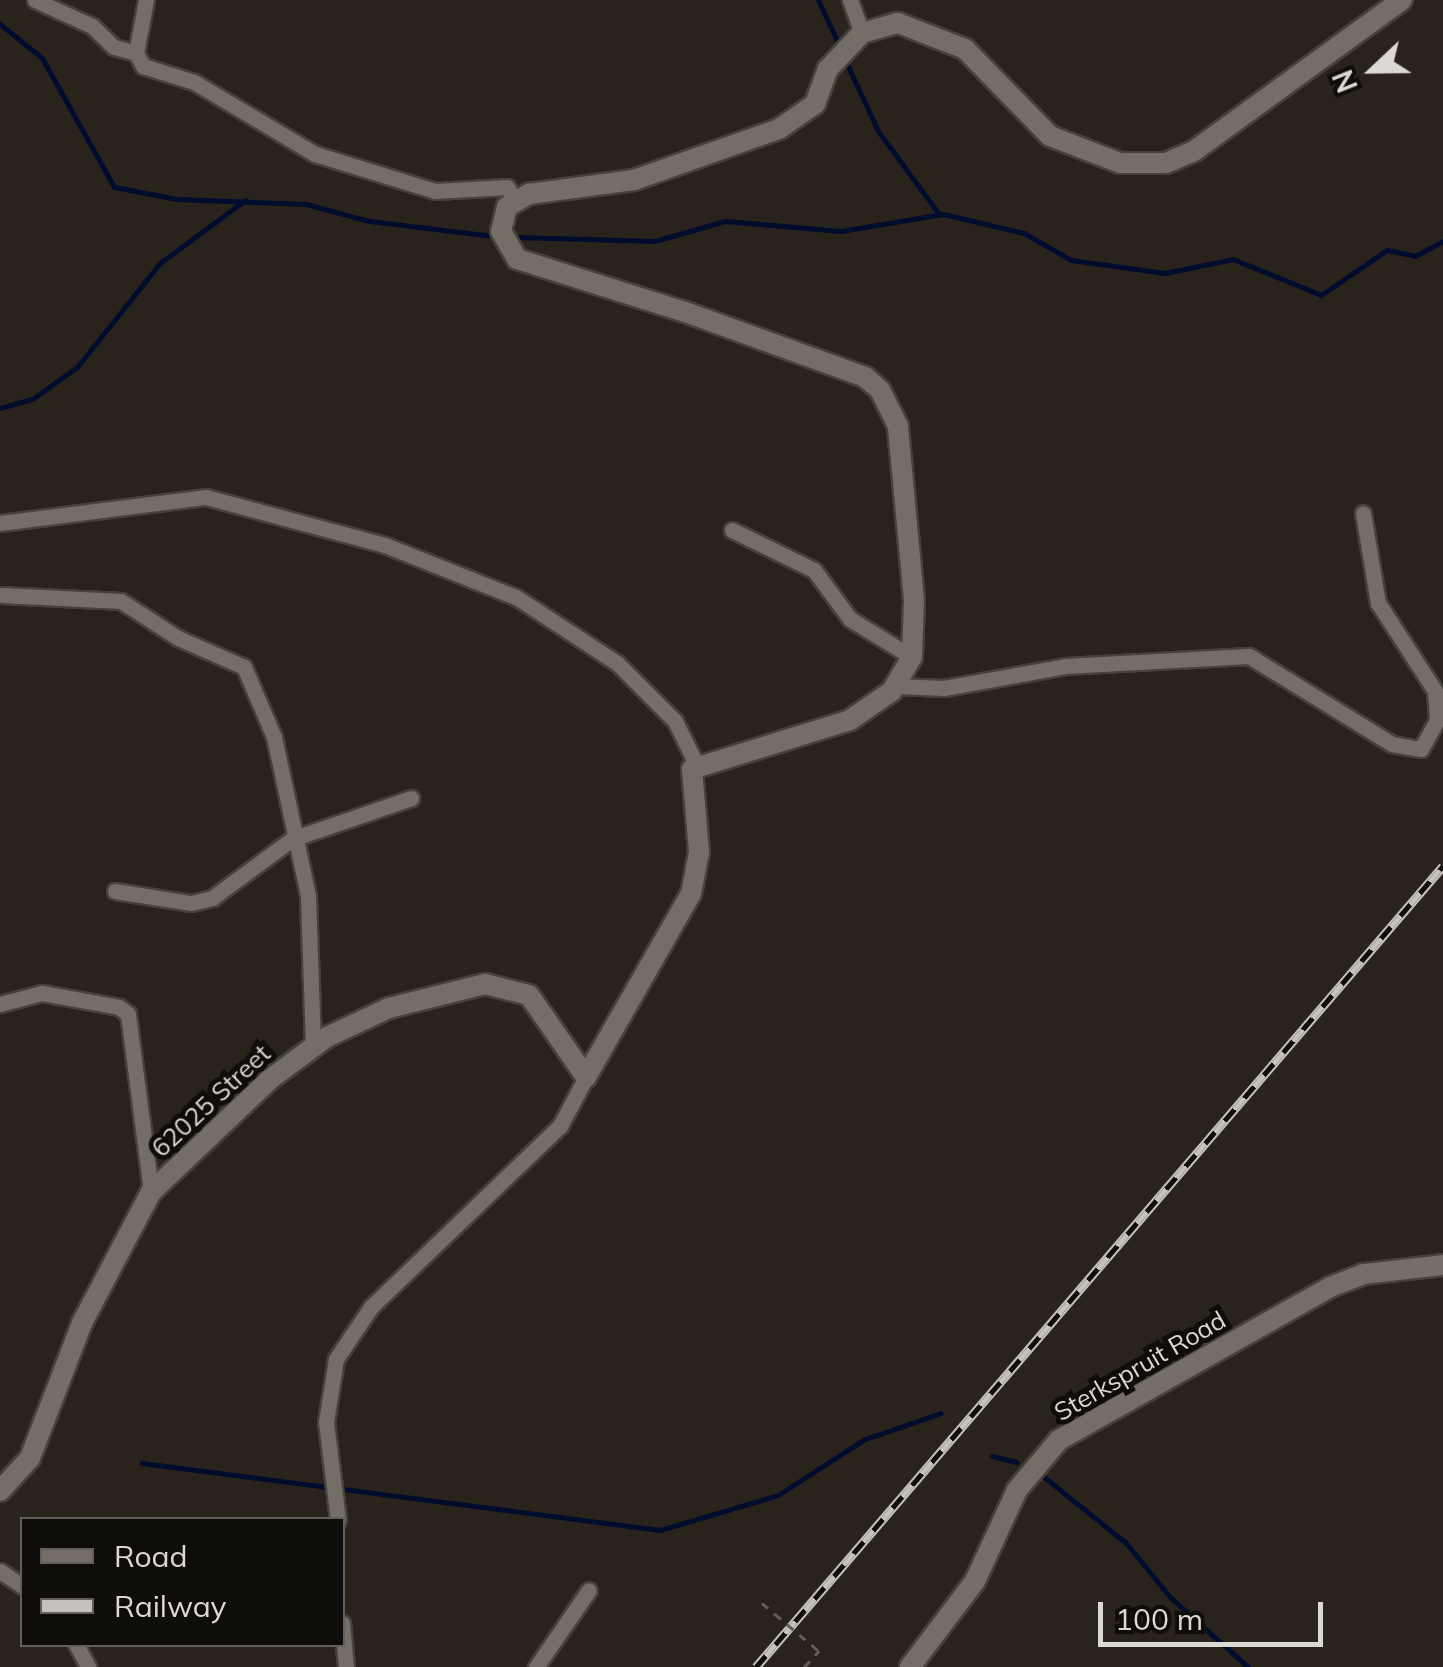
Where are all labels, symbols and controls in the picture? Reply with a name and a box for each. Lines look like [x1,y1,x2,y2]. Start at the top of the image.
north arrow [1323,20,1423,120]
text: N [1325,65,1365,98]
street label: 62025 Street [146,1039,276,1163]
street label: Sterkspruit Road [1049,1305,1231,1427]
legend [20,1517,345,1647]
text: Road [114,1537,188,1575]
scale bar [1103,1582,1328,1644]
text: Railway [114,1587,227,1625]
text: 100 m [1115,1600,1203,1638]

